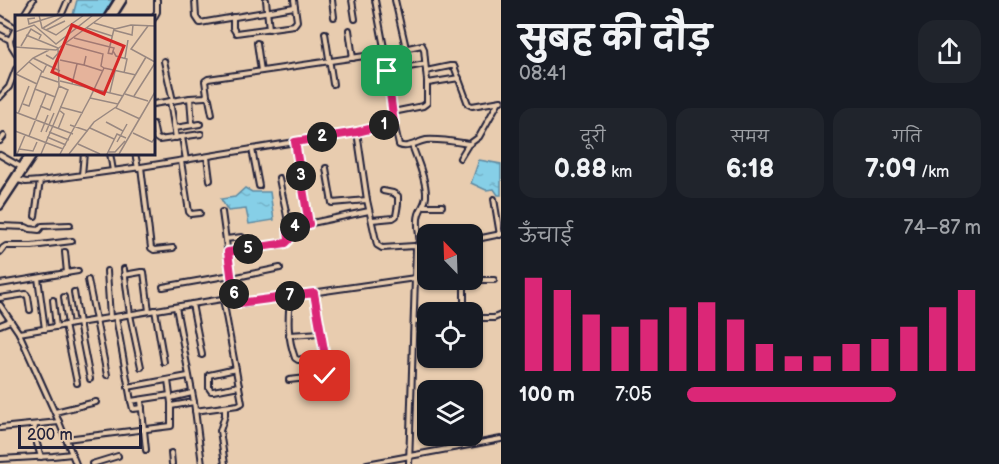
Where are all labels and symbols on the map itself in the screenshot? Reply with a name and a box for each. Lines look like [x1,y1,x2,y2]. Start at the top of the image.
inset map [15,15,154,154]
pin [361,45,412,96]
pin: 1 [369,110,399,140]
pin: 2 [307,122,337,152]
pin: 3 [286,161,316,191]
pin: 4 [280,212,310,242]
north arrow [417,224,483,290]
pin: 5 [233,234,263,264]
pin: 6 [219,279,249,309]
pin: 7 [275,281,305,311]
pin [299,350,350,401]
scale bar [18,422,142,450]

